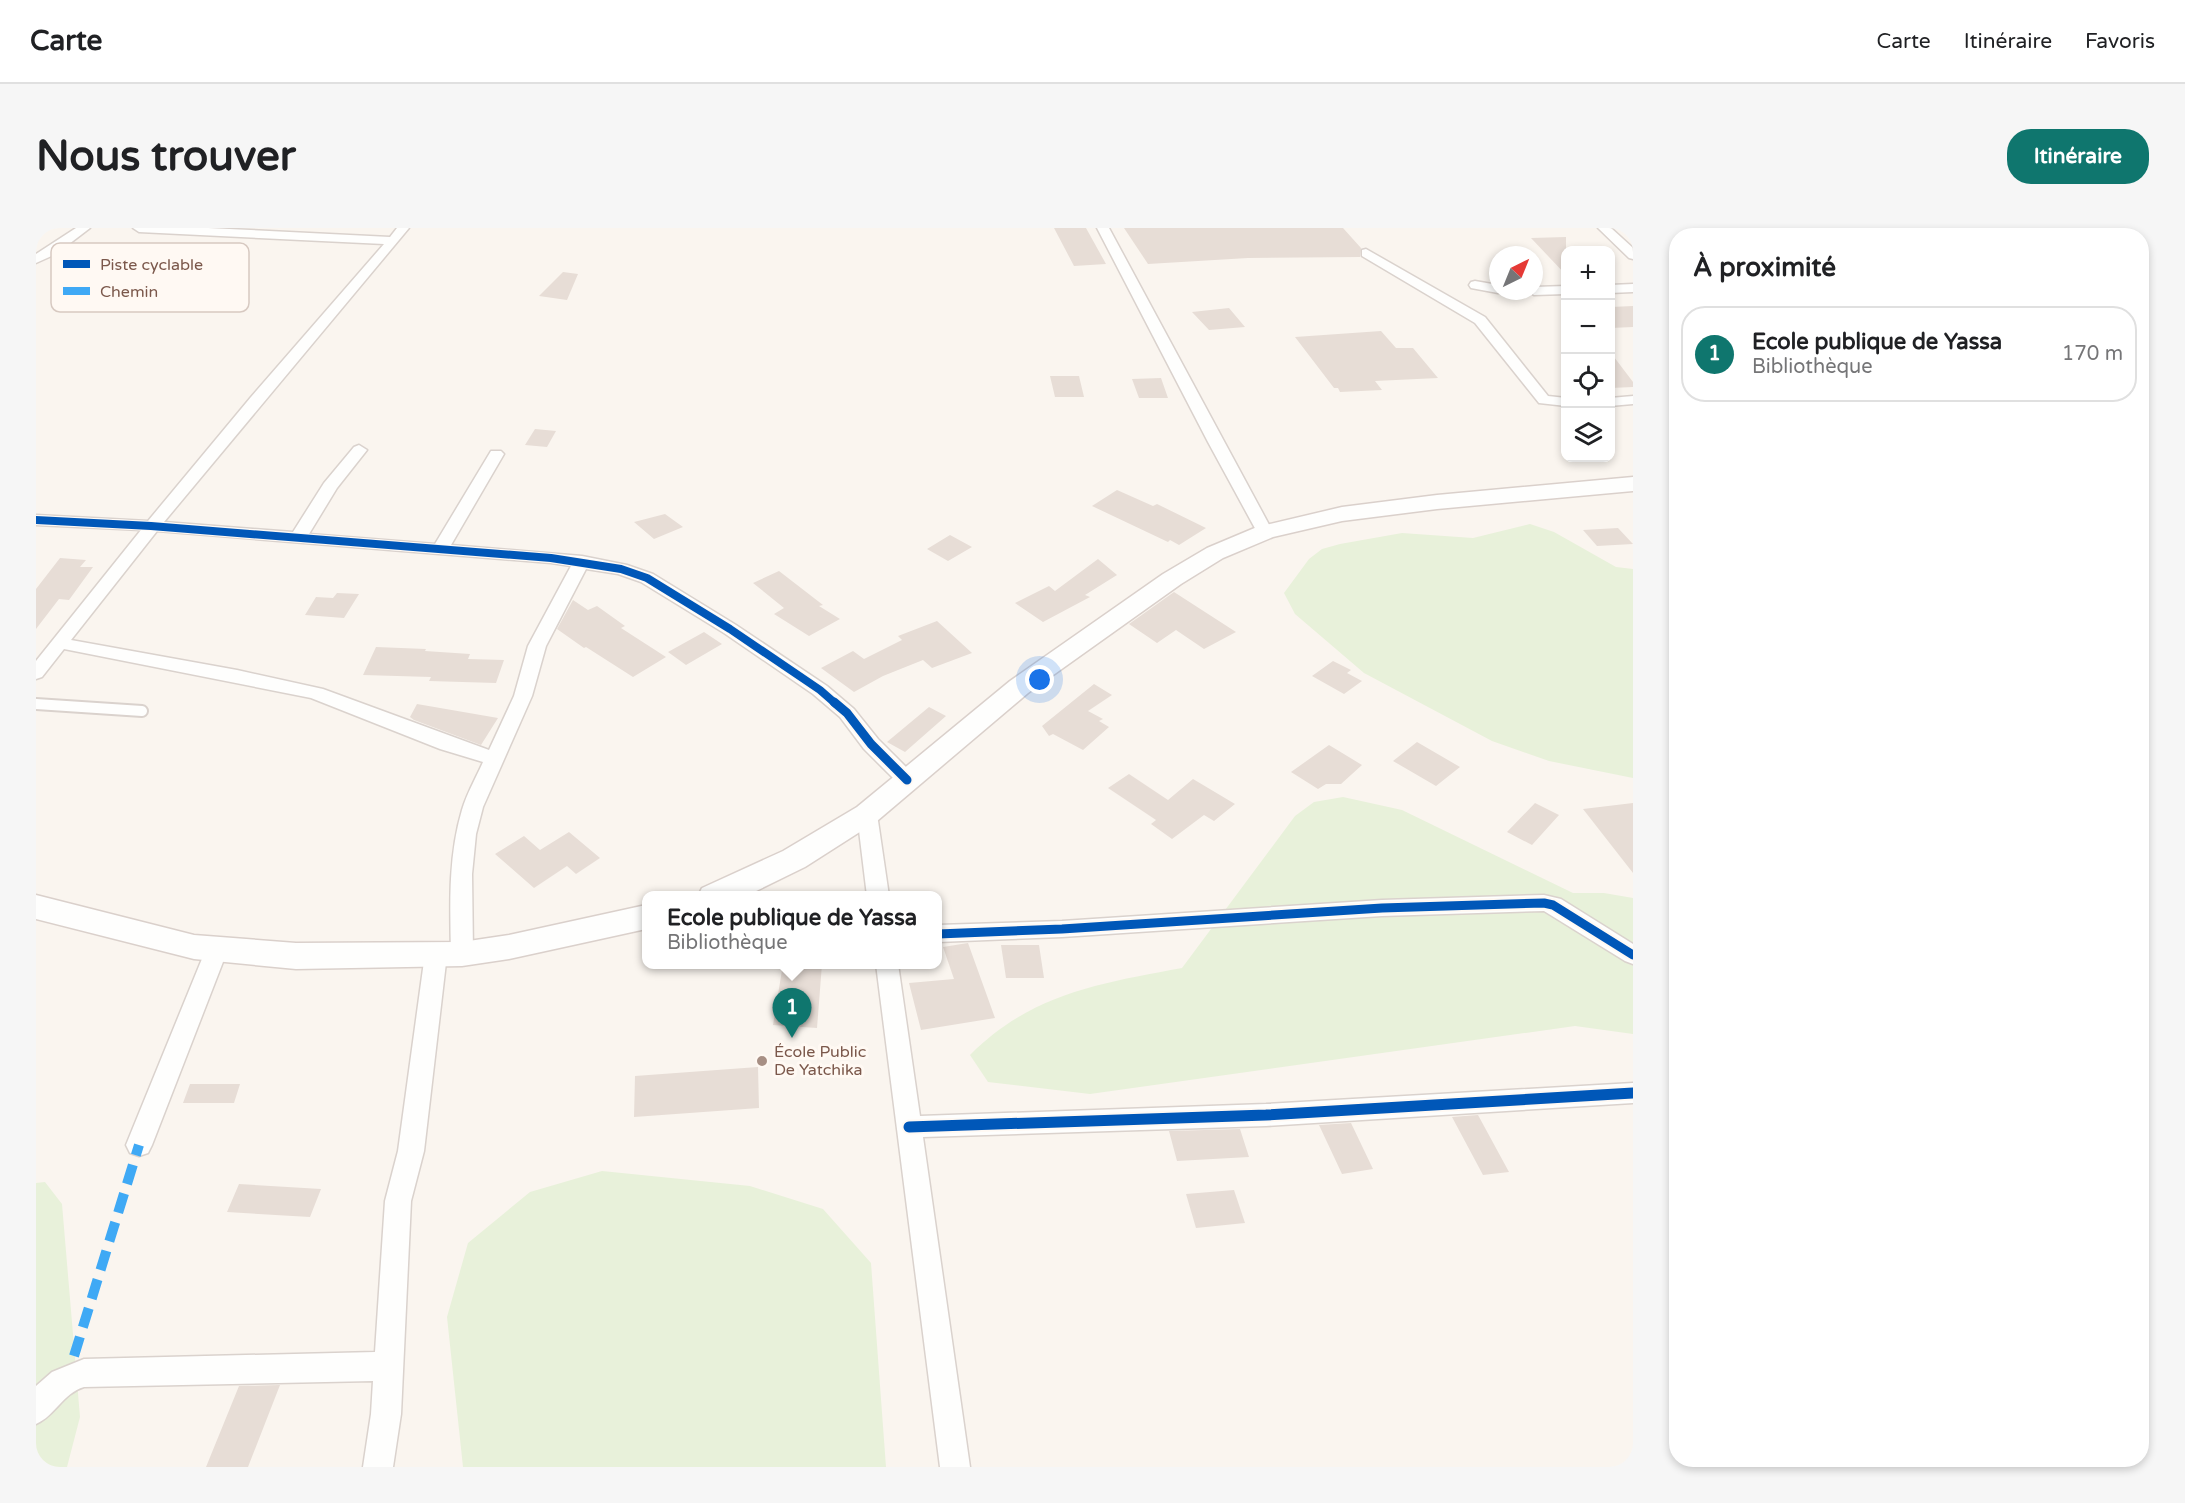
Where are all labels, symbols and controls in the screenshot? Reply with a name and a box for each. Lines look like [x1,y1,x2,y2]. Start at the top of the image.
text: Carte [30,24,102,58]
text: Carte [1877,29,1931,54]
text: Itinéraire [1964,29,2052,54]
text: Favoris [2085,29,2155,54]
button: Itinéraire [2007,129,2149,184]
text: Nous trouver [36,131,296,182]
legend [51,243,249,312]
north arrow [1489,246,1543,300]
map controls [1561,246,1615,462]
button: + [1561,246,1615,300]
text: À proximité [1693,252,1836,283]
text: Piste cyclable [100,255,203,275]
text: Chemin [100,282,158,302]
button: − [1561,300,1615,354]
text: Ecole publique de Yassa [1752,329,2002,355]
text: 1 [1708,342,1721,366]
text: 170 m [2062,342,2123,366]
button: locate [1561,354,1615,408]
text: Bibliothèque [1752,355,1873,379]
button: layers [1561,408,1615,462]
your location [1025,665,1054,694]
popup [642,891,942,969]
text: Ecole publique de Yassa [667,905,917,931]
text: Bibliothèque [667,931,788,955]
pin: 1 [772,988,812,1038]
place label: École Public De Yatchika [774,1042,866,1080]
marker: École Public De Yatchika [755,1054,769,1068]

